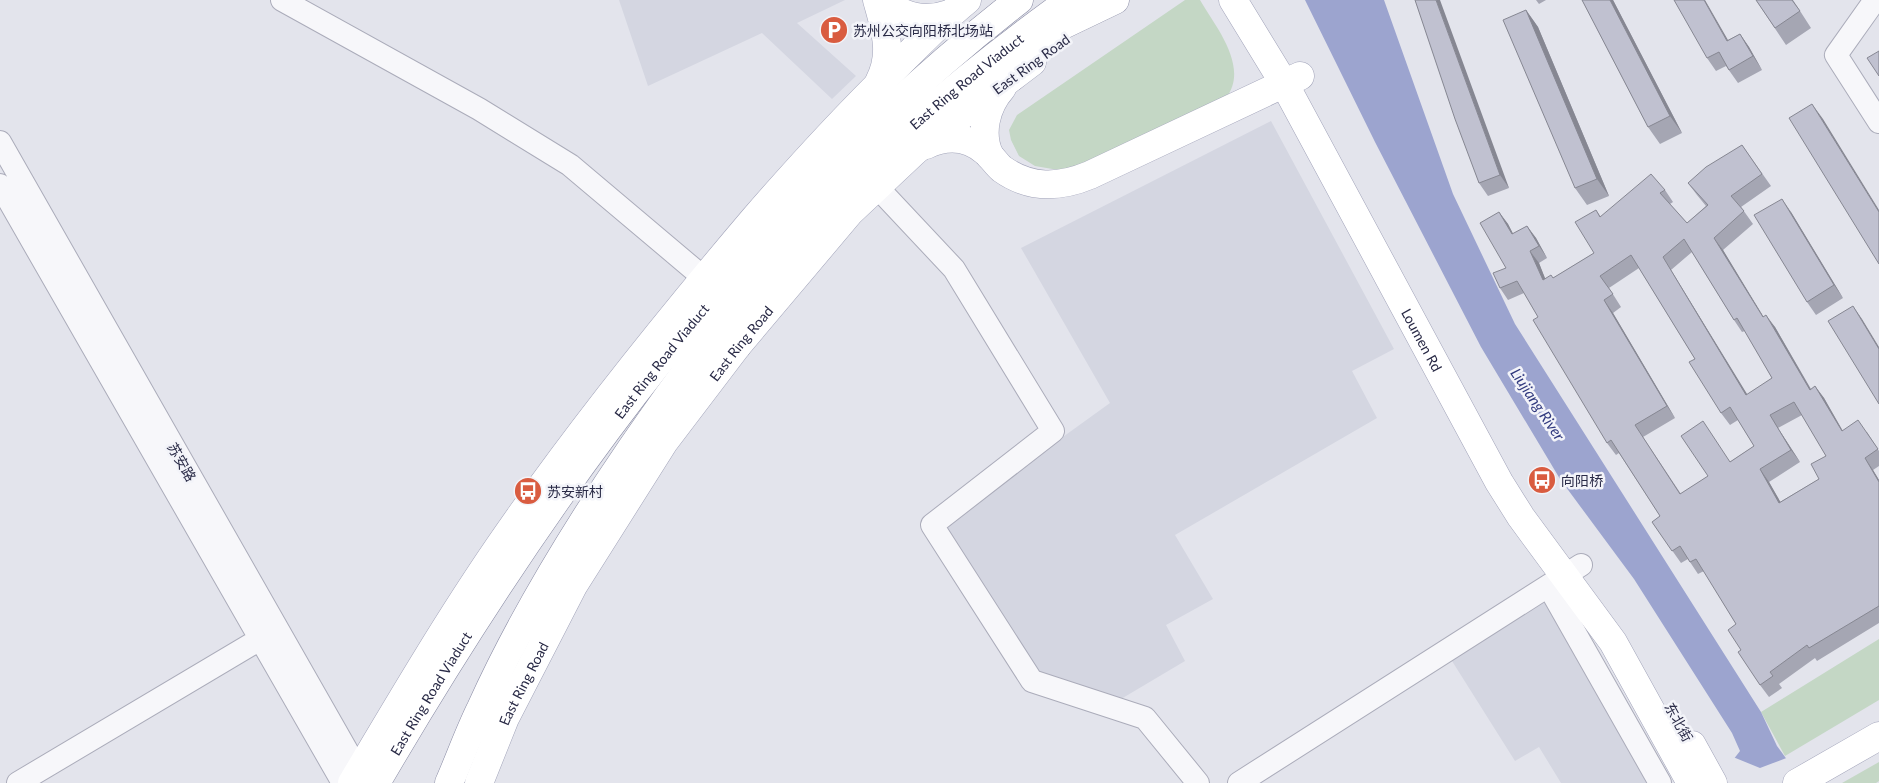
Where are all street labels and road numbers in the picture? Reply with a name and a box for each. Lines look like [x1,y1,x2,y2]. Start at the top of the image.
street label: East Ring Road Viaduct [906,29,1026,132]
street label: East Ring Road [989,30,1073,98]
street label: East Ring Road Viaduct [610,300,712,421]
street label: East Ring Road [705,302,776,384]
street label: Loumen Rd [1398,305,1446,374]
street label: 苏安路 [164,440,200,484]
street label: East Ring Road Viaduct [386,628,475,758]
street label: East Ring Road [495,639,551,727]
street label: 东北街 [1661,700,1697,744]

